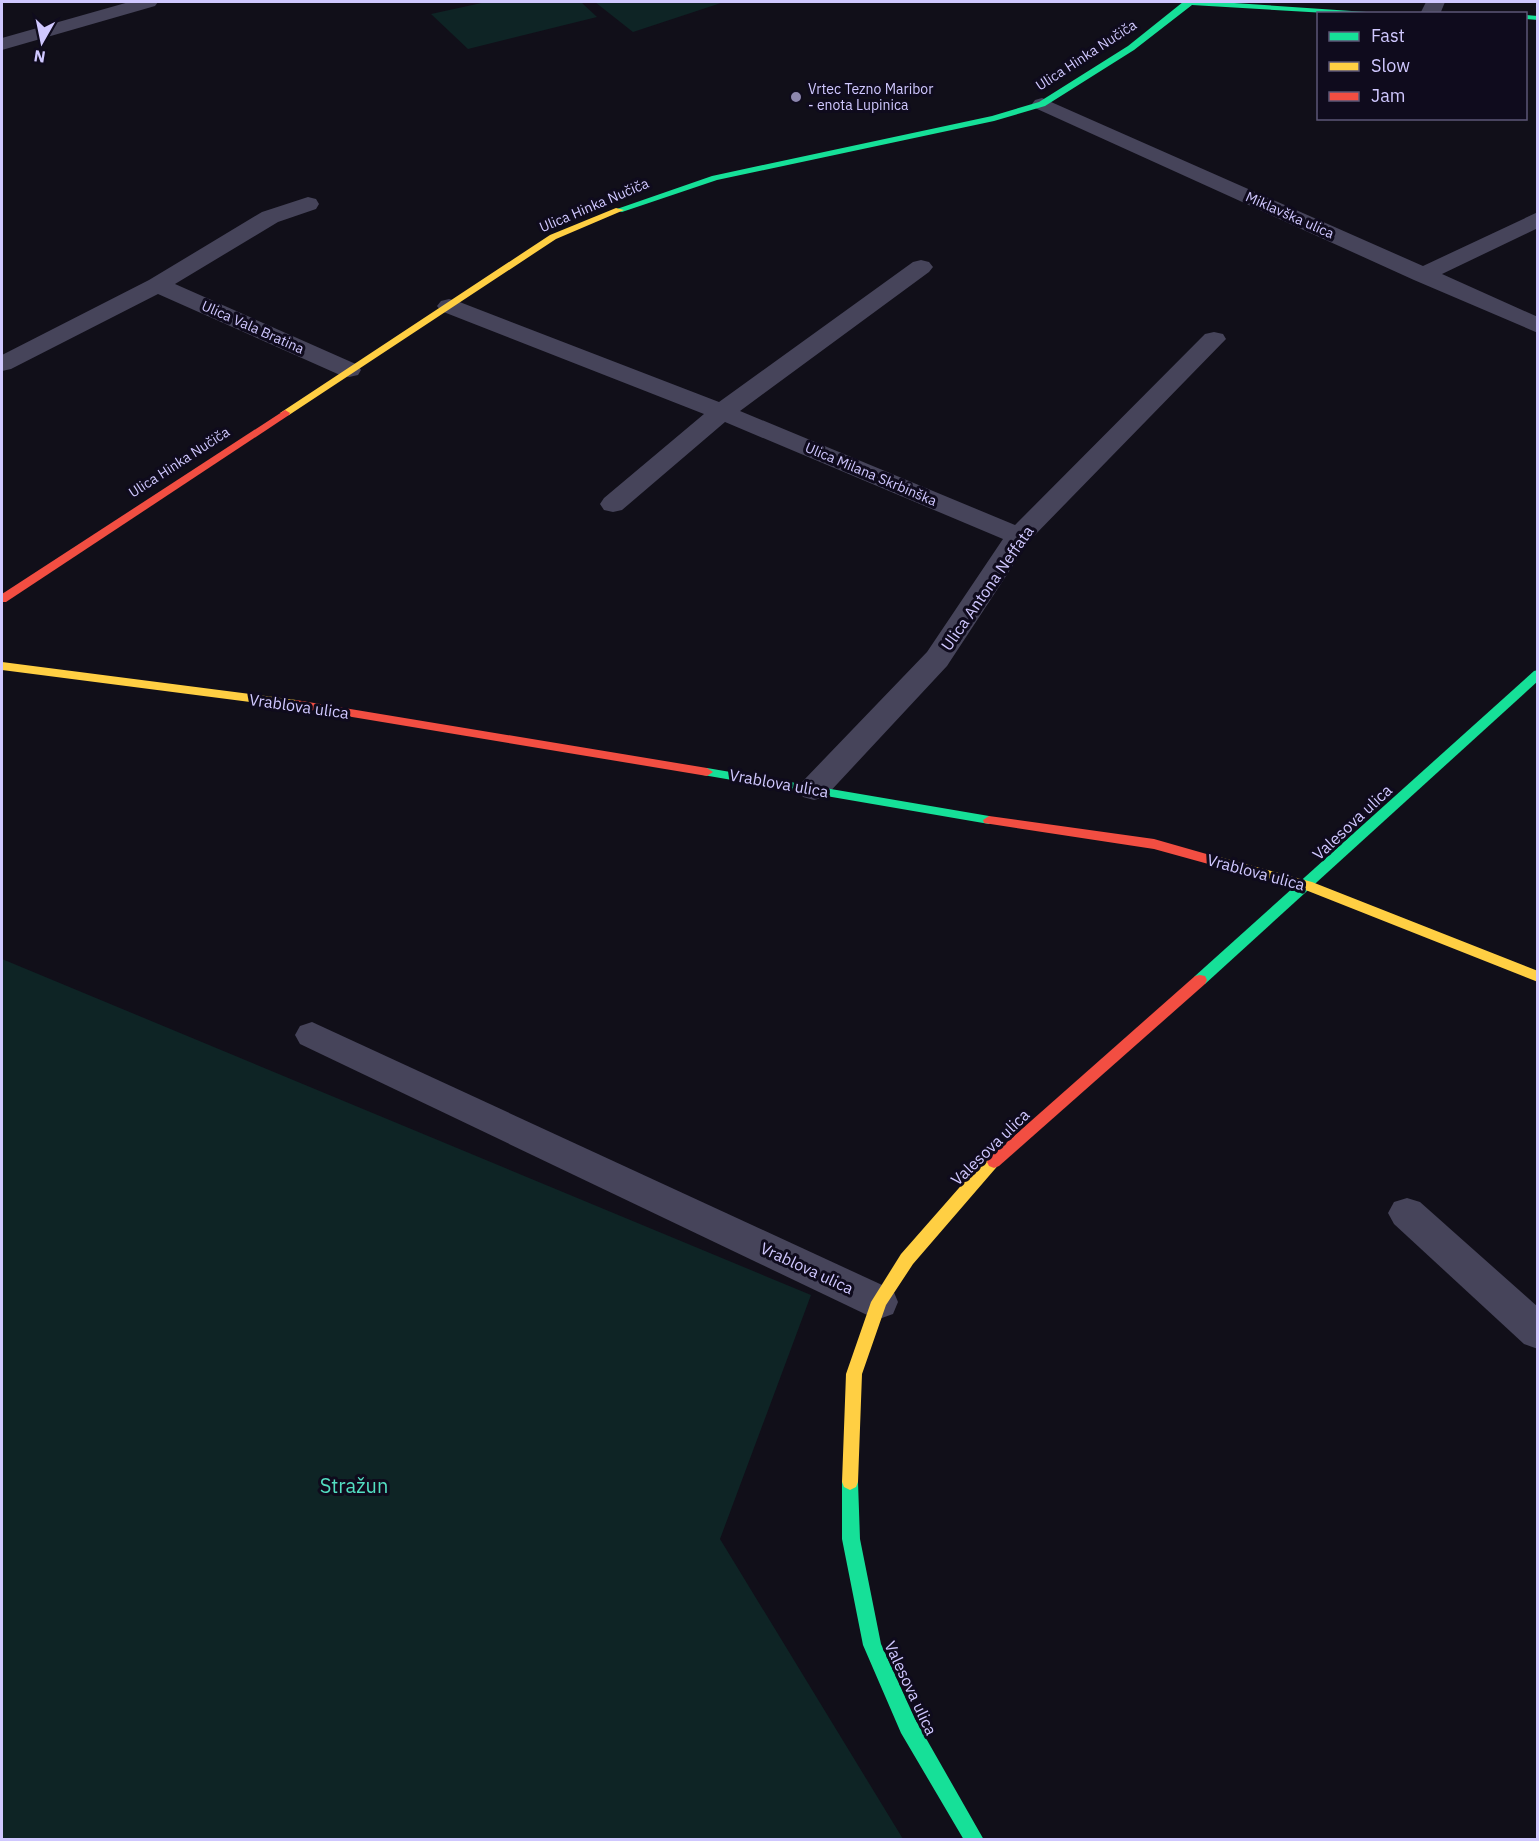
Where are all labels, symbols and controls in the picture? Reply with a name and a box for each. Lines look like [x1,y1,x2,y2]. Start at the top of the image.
north arrow [12,12,72,72]
legend [1317,12,1527,120]
street label: Ulica Hinka Nučiča [1032,15,1140,94]
text: Fast [1371,24,1405,47]
text: N [32,46,47,68]
text: Slow [1371,54,1410,77]
place label: Vrtec Tezno Maribor - enota Lupinica [808,80,933,114]
text: Jam [1371,84,1406,107]
marker: Vrtec Tezno Maribor - enota Lupinica [789,90,803,104]
street label: Ulica Hinka Nučiča [537,174,652,236]
street label: Miklavška ulica [1243,187,1338,243]
street label: Ulica Vala Bratina [199,296,308,358]
street label: Ulica Hinka Nučiča [125,422,233,501]
street label: Ulica Milana Skrbinška [802,438,940,510]
street label: Ulica Antona Neffata [936,521,1038,654]
street label: Vrablova ulica [248,689,351,723]
street label: Vrablova ulica [728,764,831,802]
street label: Valesova ulica [1308,780,1396,864]
street label: Vrablova ulica [1205,849,1308,895]
street label: Valesova ulica [946,1104,1034,1190]
street label: Vrablova ulica [757,1238,857,1298]
park label: Stražun [320,1472,388,1499]
street label: Valesova ulica [880,1638,942,1739]

